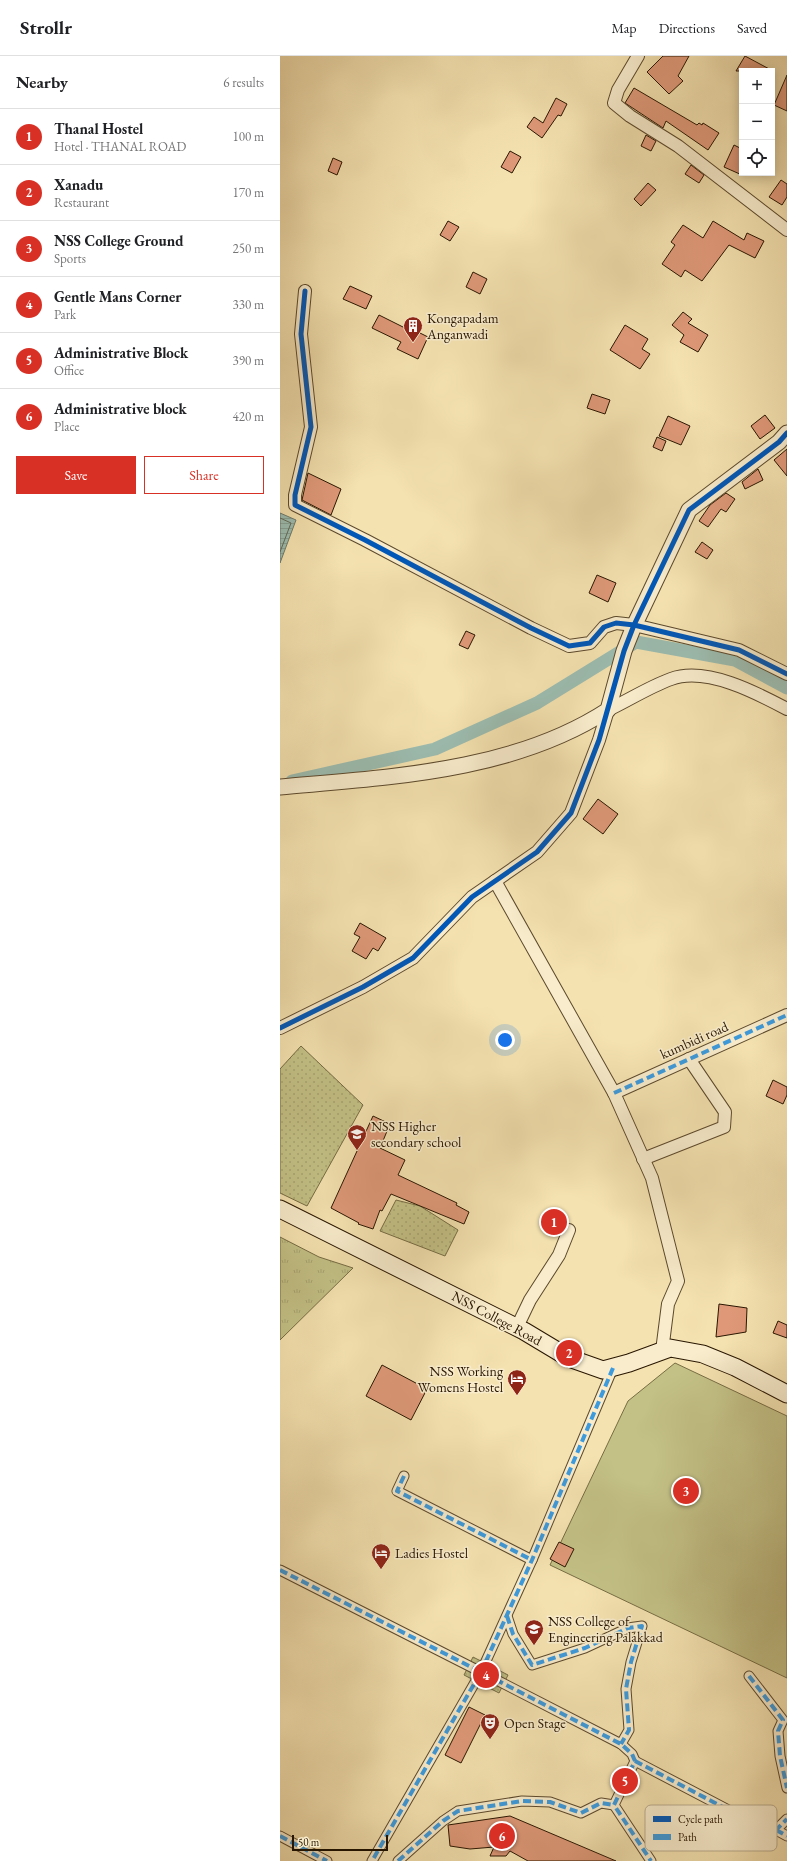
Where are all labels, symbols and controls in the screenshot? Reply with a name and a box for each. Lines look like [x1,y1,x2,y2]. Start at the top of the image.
text: Strollr [20,15,72,40]
text: Map [611,19,637,37]
text: Directions [659,19,715,37]
text: Saved [737,19,767,37]
map controls [739,68,775,176]
button: + [739,68,775,104]
text: Nearby [16,71,68,93]
text: 6 results [223,74,264,91]
button: − [739,104,775,140]
text: Thanal Hostel [54,119,143,138]
text: 1 [26,128,32,145]
text: 100 m [233,128,264,145]
text: Hotel · THANAL ROAD [54,138,186,155]
button: locate [739,140,775,176]
text: Xanadu [54,175,103,194]
text: 2 [26,184,32,201]
text: 170 m [233,184,264,201]
text: Restaurant [54,194,109,211]
text: NSS College Ground [54,231,183,250]
text: 3 [26,240,32,257]
text: 250 m [233,240,264,257]
text: Sports [54,250,86,267]
text: Gentle Mans Corner [54,287,182,306]
text: 4 [26,296,32,313]
text: 330 m [233,296,264,313]
text: Park [54,306,76,323]
place label: Kongapadam Anganwadi [426,309,499,343]
building icon: Kongapadam Anganwadi [402,315,424,343]
text: Administrative Block [54,343,188,362]
text: 5 [26,352,32,369]
text: 390 m [233,352,264,369]
text: Office [54,362,84,379]
text: Administrative block [54,399,187,418]
text: 6 [26,408,32,425]
text: 420 m [233,408,264,425]
text: Place [54,418,80,435]
button: Save [16,456,136,494]
button: Share [144,456,264,494]
street label: kumbidi road [657,1017,732,1063]
your location [495,1030,515,1050]
place label: NSS Higher secondary school [371,1117,462,1151]
school or university icon: NSS Higher secondary school [346,1123,368,1151]
pin: 1 [541,1207,567,1237]
street label: NSS College Road [449,1287,546,1350]
pin: 2 [556,1338,582,1368]
place label: NSS Working Womens Hostel [418,1362,504,1396]
hotel icon: NSS Working Womens Hostel [506,1368,528,1396]
pin: 3 [673,1476,699,1506]
hotel icon: Ladies Hostel [370,1542,392,1570]
place label: Ladies Hostel [395,1544,469,1562]
place label: NSS College of Engineering Palakkad [548,1612,664,1646]
school or university icon: NSS College of Engineering Palakkad [523,1618,545,1646]
pin: 4 [473,1660,499,1690]
theatre icon: Open Stage [479,1712,501,1740]
place label: Open Stage [504,1714,566,1732]
pin: 5 [612,1766,638,1796]
legend [645,1805,777,1851]
text: Cycle path [678,1812,723,1826]
pin: 6 [489,1821,515,1851]
text: Path [678,1830,697,1844]
scale bar [292,1833,388,1852]
text: 50 m [298,1835,319,1849]

